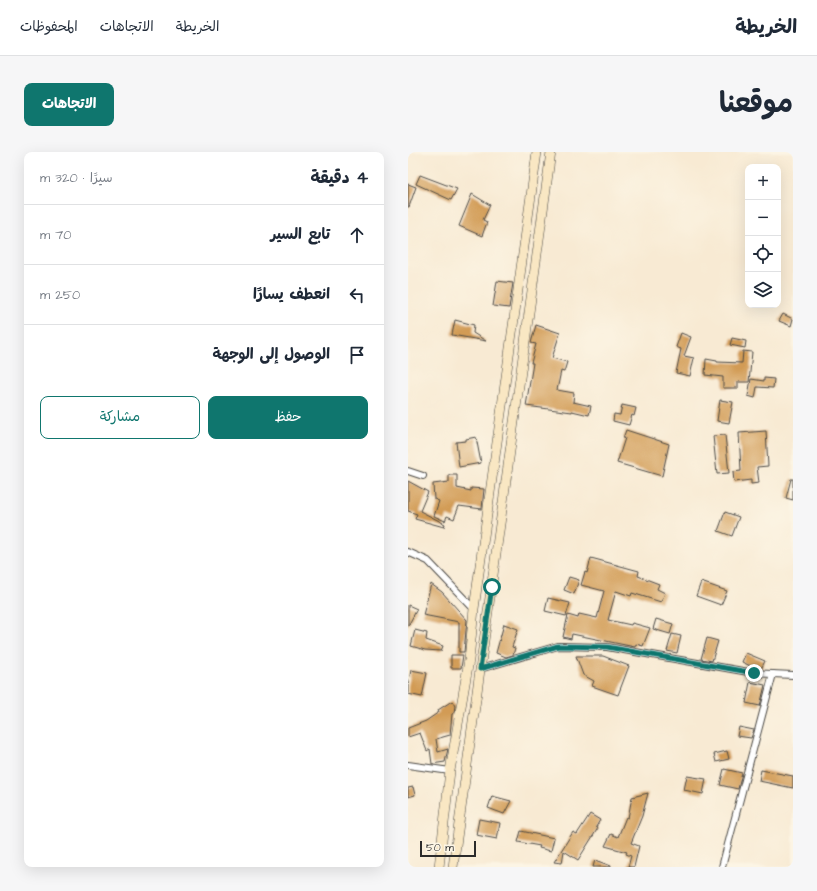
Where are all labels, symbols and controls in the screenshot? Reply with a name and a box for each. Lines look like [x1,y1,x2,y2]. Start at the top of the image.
text: الخريطة [735,14,797,41]
text: المحفوظات [20,17,78,37]
text: الاتجاهات [100,17,154,37]
text: الخريطة [176,17,219,37]
button: الاتجاهات [24,83,114,126]
text: موقعنا [719,84,793,123]
map controls [745,164,781,308]
button: + [745,164,781,200]
text: 4 دقيقة [310,166,368,190]
text: سيرًا · 320 m [40,169,112,187]
button: − [745,200,781,236]
text: تابع السير [271,224,330,245]
icon: ahead [346,224,368,246]
text: 70 m [40,226,72,244]
button: locate [745,236,781,272]
button: layers [745,272,781,308]
text: انعطف يسارًا [253,284,330,305]
icon: left [346,284,368,306]
text: 250 m [40,286,80,304]
text: الوصول إلى الوجهة [213,344,330,365]
icon: arrive [346,344,368,366]
button: مشاركة [40,396,200,439]
button: حفظ [208,396,368,439]
route start [483,578,501,596]
route end [745,664,763,682]
scale bar [420,839,476,858]
text: 50 m [426,840,454,855]

